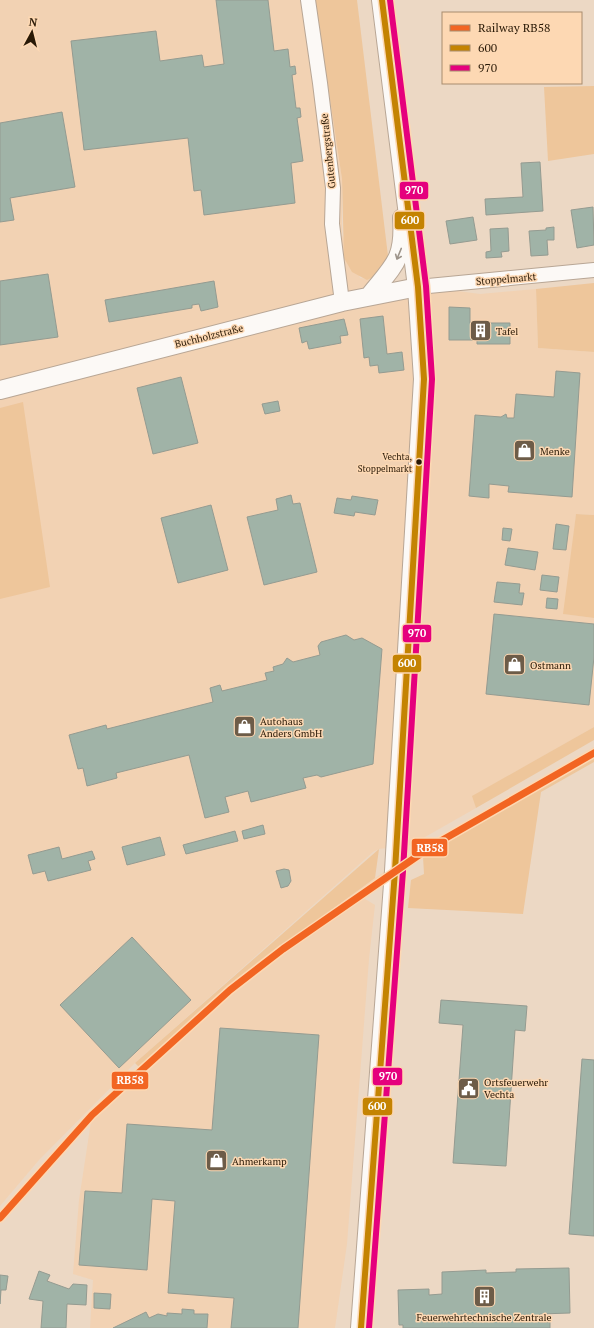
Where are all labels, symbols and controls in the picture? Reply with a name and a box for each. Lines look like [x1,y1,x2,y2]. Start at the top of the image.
north arrow [12,12,52,52]
legend [442,12,582,84]
text: N [28,15,39,30]
text: Railway RB58 [478,20,551,35]
text: 600 [478,40,497,55]
text: 970 [478,60,497,75]
street label: Gutenbergstraße [318,113,338,189]
line badge: 970 [399,181,429,200]
text: 970 [405,183,423,197]
line badge: 600 [394,211,425,230]
text: 600 [401,213,419,227]
one-way arrow [394,248,402,260]
street label: Stoppelmarkt [475,270,537,288]
building icon: Tafel [467,318,493,344]
street label: Buchholzstraße [173,321,245,351]
place label: Tafel [496,325,518,338]
shop icon: Menke [511,438,537,464]
place label: Menke [540,445,570,458]
place label: Vechta, Stoppelmarkt [358,451,413,475]
marker: Vechta, Stoppelmarkt [414,457,424,467]
line badge: 970 [402,624,432,643]
text: 970 [408,626,426,640]
shop icon: Ostmann [502,652,528,678]
line badge: 600 [392,654,422,673]
text: 600 [398,656,416,670]
place label: Ostmann [530,659,571,672]
shop icon: Autohaus Anders GmbH [232,714,258,740]
place label: Autohaus Anders GmbH [260,715,322,740]
line badge: RB58 [411,838,448,857]
text: RB58 [416,841,444,855]
line badge: 970 [372,1067,403,1086]
text: 970 [379,1069,397,1083]
line badge: RB58 [111,1071,149,1090]
text: RB58 [116,1073,144,1087]
public building icon: Ortsfeuerwehr Vechta [455,1075,481,1101]
place label: Ortsfeuerwehr Vechta [484,1076,548,1101]
line badge: 600 [362,1097,393,1116]
text: 600 [368,1099,386,1113]
shop icon: Ahmerkamp [204,1148,230,1174]
place label: Ahmerkamp [232,1155,287,1168]
building icon: Feuerwehrtechnische Zentrale [471,1284,497,1310]
place label: Feuerwehrtechnische Zentrale [416,1311,552,1324]

